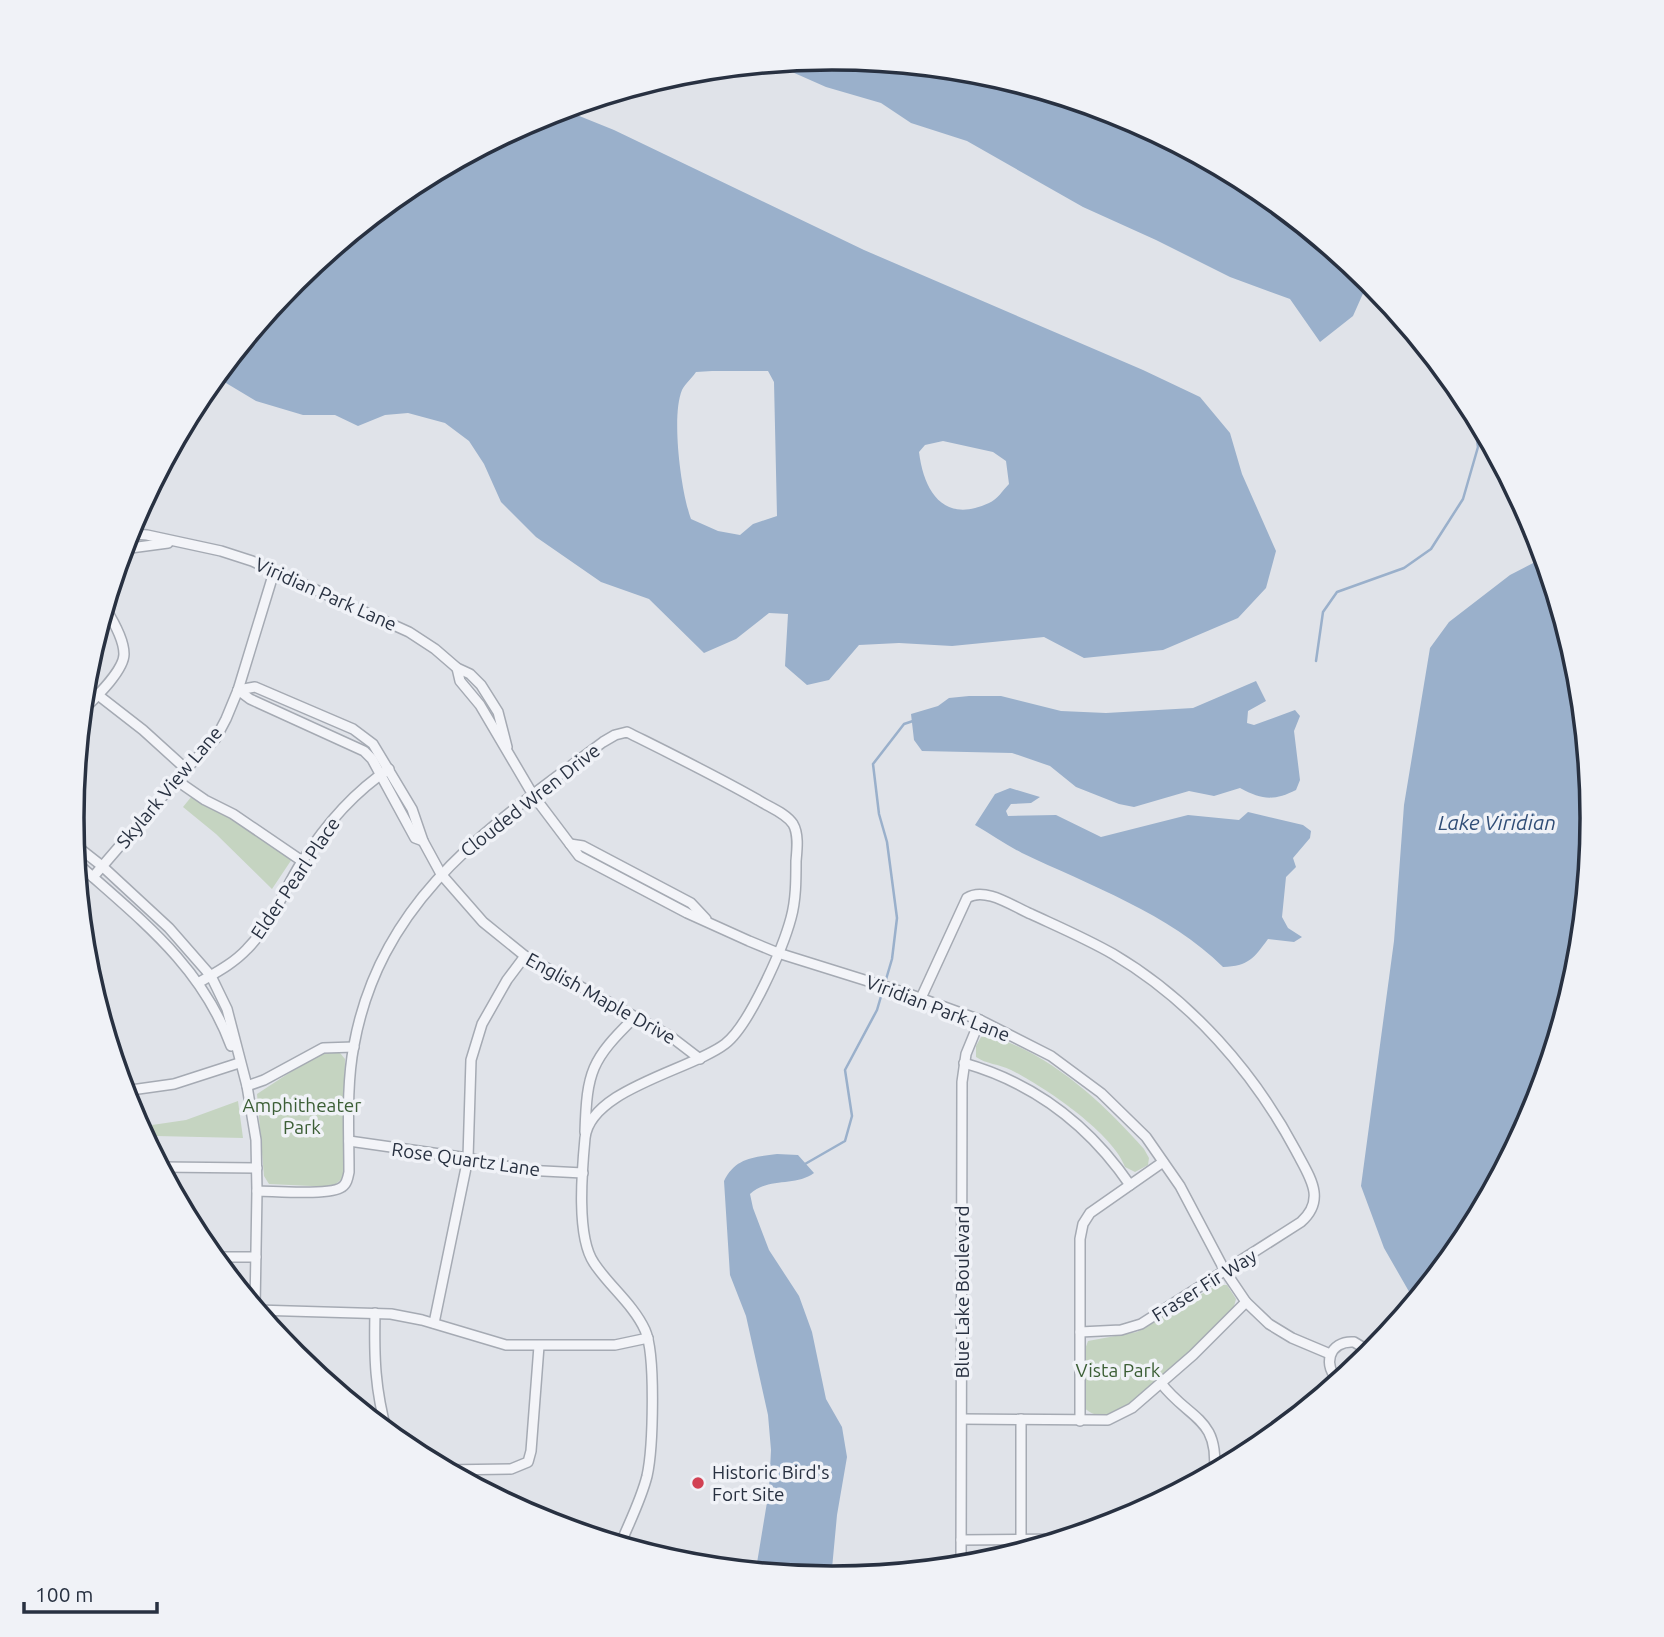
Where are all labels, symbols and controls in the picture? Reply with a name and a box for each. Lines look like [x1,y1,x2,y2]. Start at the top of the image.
street label: Viridian Park Lane [252,553,400,635]
street label: Skylark View Lane [112,722,226,852]
street label: Clouded Wren Drive [456,739,604,861]
water label: Lake Viridian [1438,810,1556,834]
street label: Elder Pearl Place [246,813,344,943]
street label: English Maple Drive [522,948,680,1048]
street label: Viridian Park Lane [863,970,1013,1046]
park label: Amphitheater Park [242,1094,362,1138]
street label: Rose Quartz Lane [390,1138,542,1180]
street label: Blue Lake Boulevard [951,1205,973,1379]
street label: Fraser Fir Way [1148,1244,1260,1326]
park label: Vista Park [1076,1359,1161,1381]
place label: Historic Bird's Fort Site [712,1461,829,1505]
marker: Historic Bird's Fort Site [690,1475,706,1491]
scale bar [24,1570,158,1614]
text: 100 m [35,1582,93,1606]

